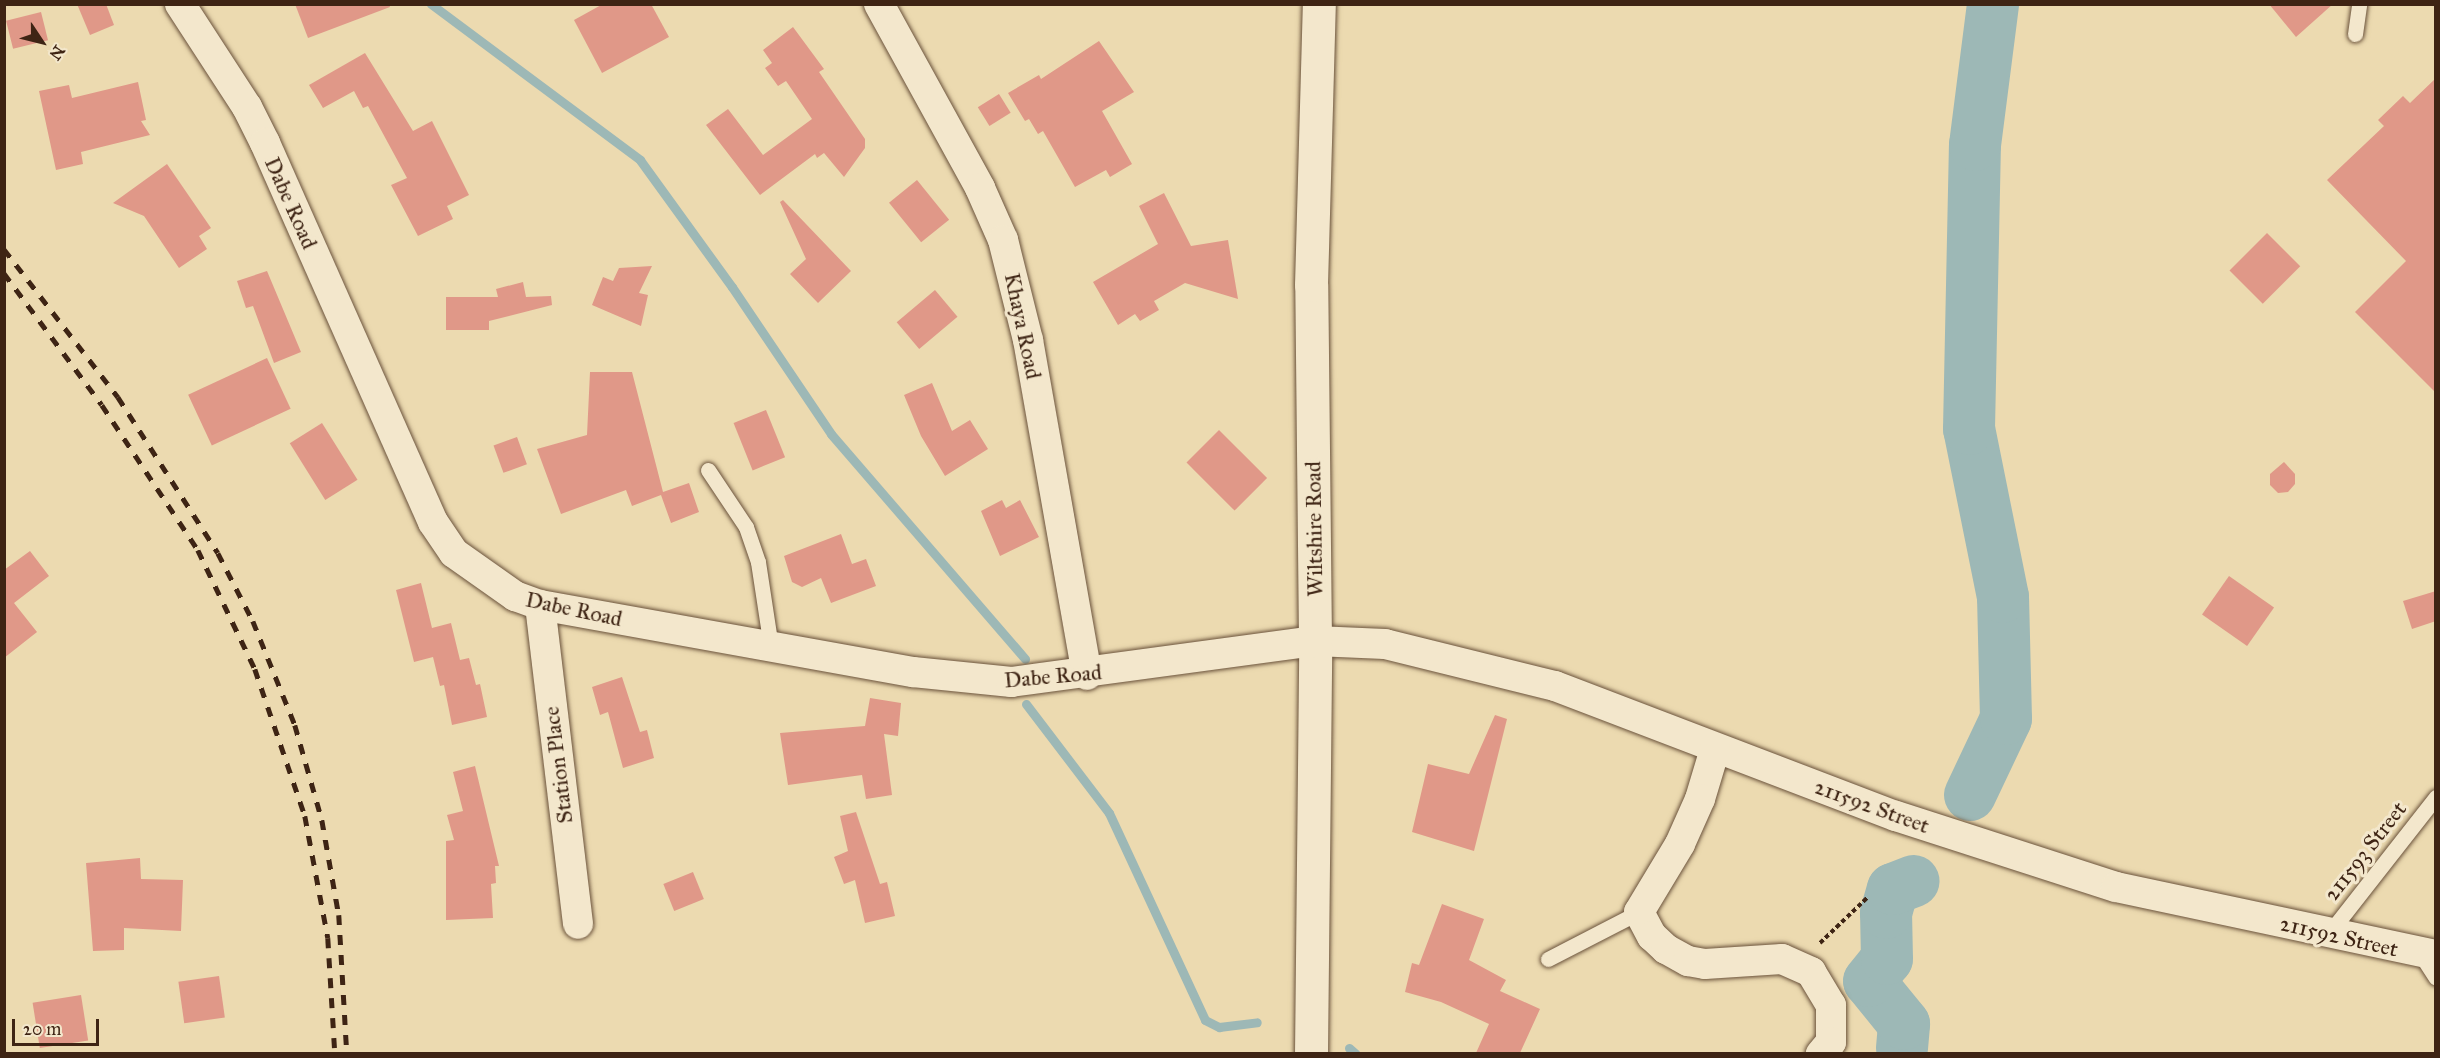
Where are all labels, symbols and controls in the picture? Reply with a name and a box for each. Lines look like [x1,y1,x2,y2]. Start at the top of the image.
north arrow [12,12,72,72]
text: N [45,42,69,64]
street label: Dabe Road [259,153,323,253]
street label: Khaya Road [999,270,1047,382]
street label: Wiltshire Road [1300,461,1328,597]
street label: Dabe Road [523,586,625,632]
street label: Dabe Road [1003,659,1103,693]
street label: Station Place [538,705,578,825]
street label: 211592 Street [1811,773,1933,839]
street label: 211593 Street [2318,796,2412,906]
street label: 211592 Street [2277,910,2401,962]
scale bar [15,1007,102,1045]
text: 20 m [23,1018,61,1040]

